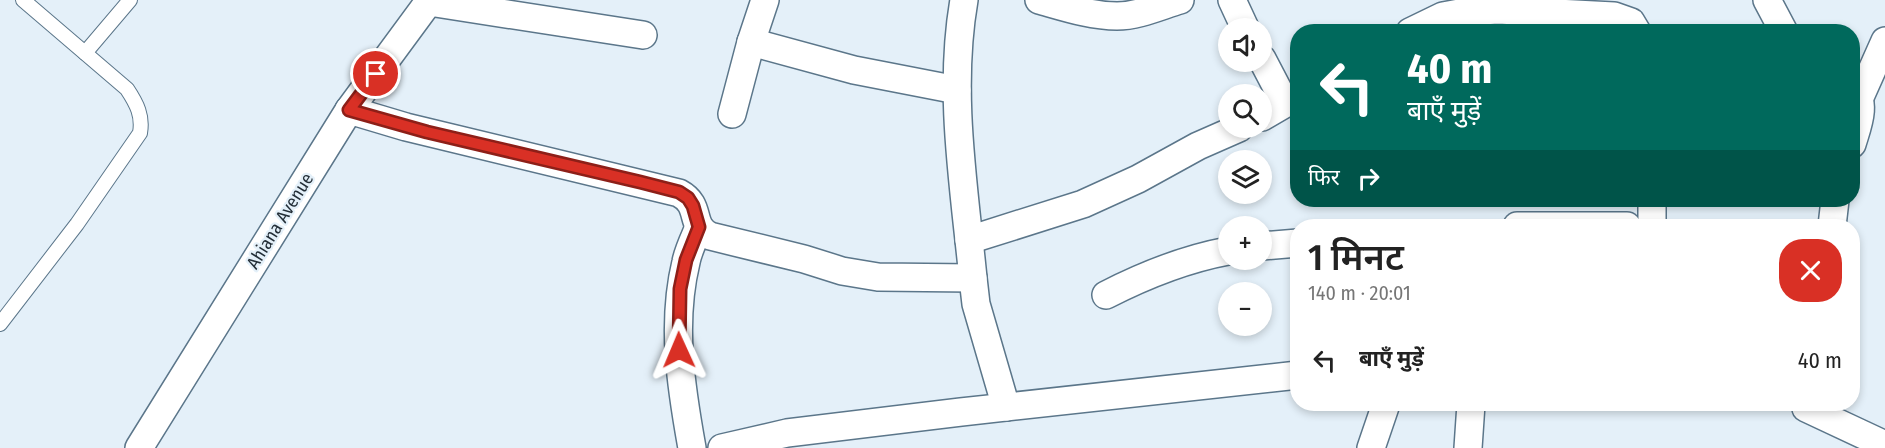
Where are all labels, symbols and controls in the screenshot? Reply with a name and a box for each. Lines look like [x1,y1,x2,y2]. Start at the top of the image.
map controls [1218,18,1272,336]
button: sound [1218,18,1272,72]
text: 40 m [1407,44,1492,94]
pin [350,48,401,99]
icon: left [1308,48,1386,126]
icon: arrive [359,57,392,90]
button: search [1218,84,1272,138]
text: बाएँ मुड़ें [1407,95,1481,127]
button: layers [1218,150,1272,204]
icon: right [1352,162,1385,195]
text: फिर [1308,164,1340,191]
street label: Ahiana Avenue [242,169,318,273]
button: + [1218,216,1272,270]
text: 1 मिनट [1308,236,1404,280]
button: close [1779,239,1842,302]
text: 140 m · 20:01 [1308,281,1411,305]
button: − [1218,282,1272,336]
position arrow [647,318,711,382]
icon: left [1308,344,1341,377]
text: बाएँ मुड़ें [1359,345,1424,372]
text: 40 m [1798,347,1842,374]

